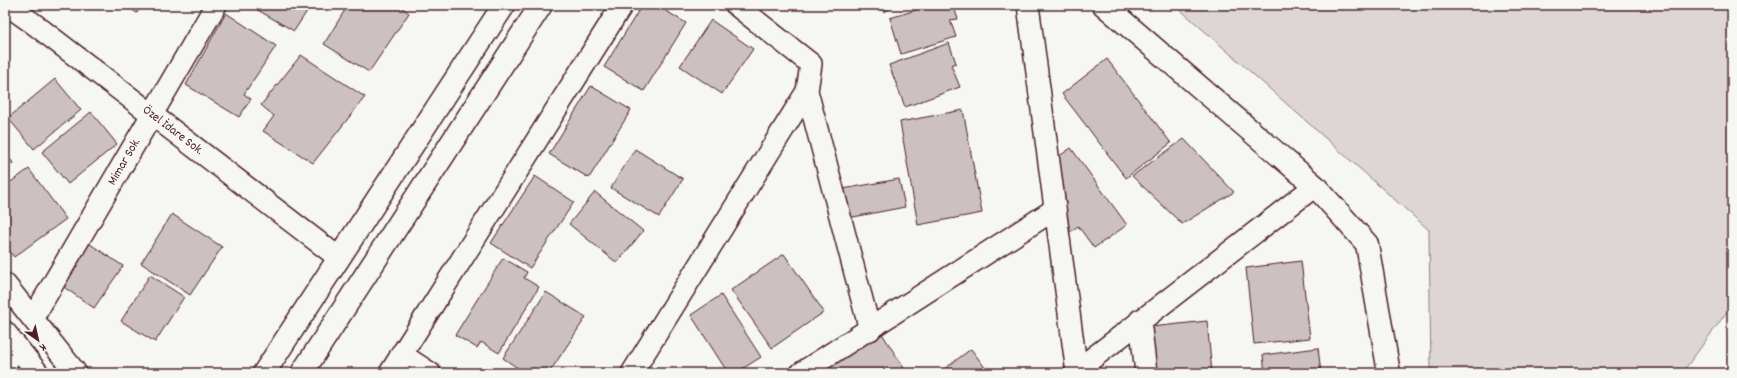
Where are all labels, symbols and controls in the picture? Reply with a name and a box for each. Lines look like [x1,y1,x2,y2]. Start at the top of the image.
street label: Özel İdare Sok. [138,101,207,160]
street label: Mimar Sok. [103,135,146,189]
north arrow [18,320,58,360]
text: K [36,339,49,355]

